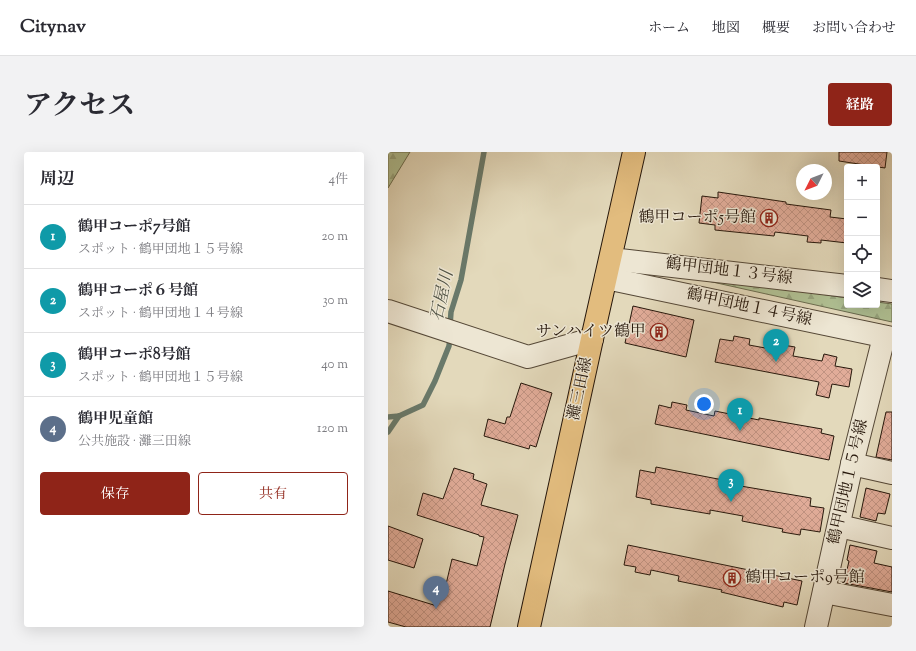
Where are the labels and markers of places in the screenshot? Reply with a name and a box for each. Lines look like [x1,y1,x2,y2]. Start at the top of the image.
place label: 鶴甲コーポ5号館 [639,207,756,230]
building icon: 鶴甲コーポ5号館 [759,208,779,228]
place label: サンハイツ鶴甲 [536,321,646,344]
building icon: サンハイツ鶴甲 [649,322,669,342]
pin: 2 [763,329,789,362]
pin: 1 [727,398,753,431]
pin: 3 [718,469,744,502]
place label: 鶴甲コーポ9号館 [745,567,865,590]
building icon: 鶴甲コーポ9号館 [722,568,742,588]
pin: 4 [423,576,449,609]

